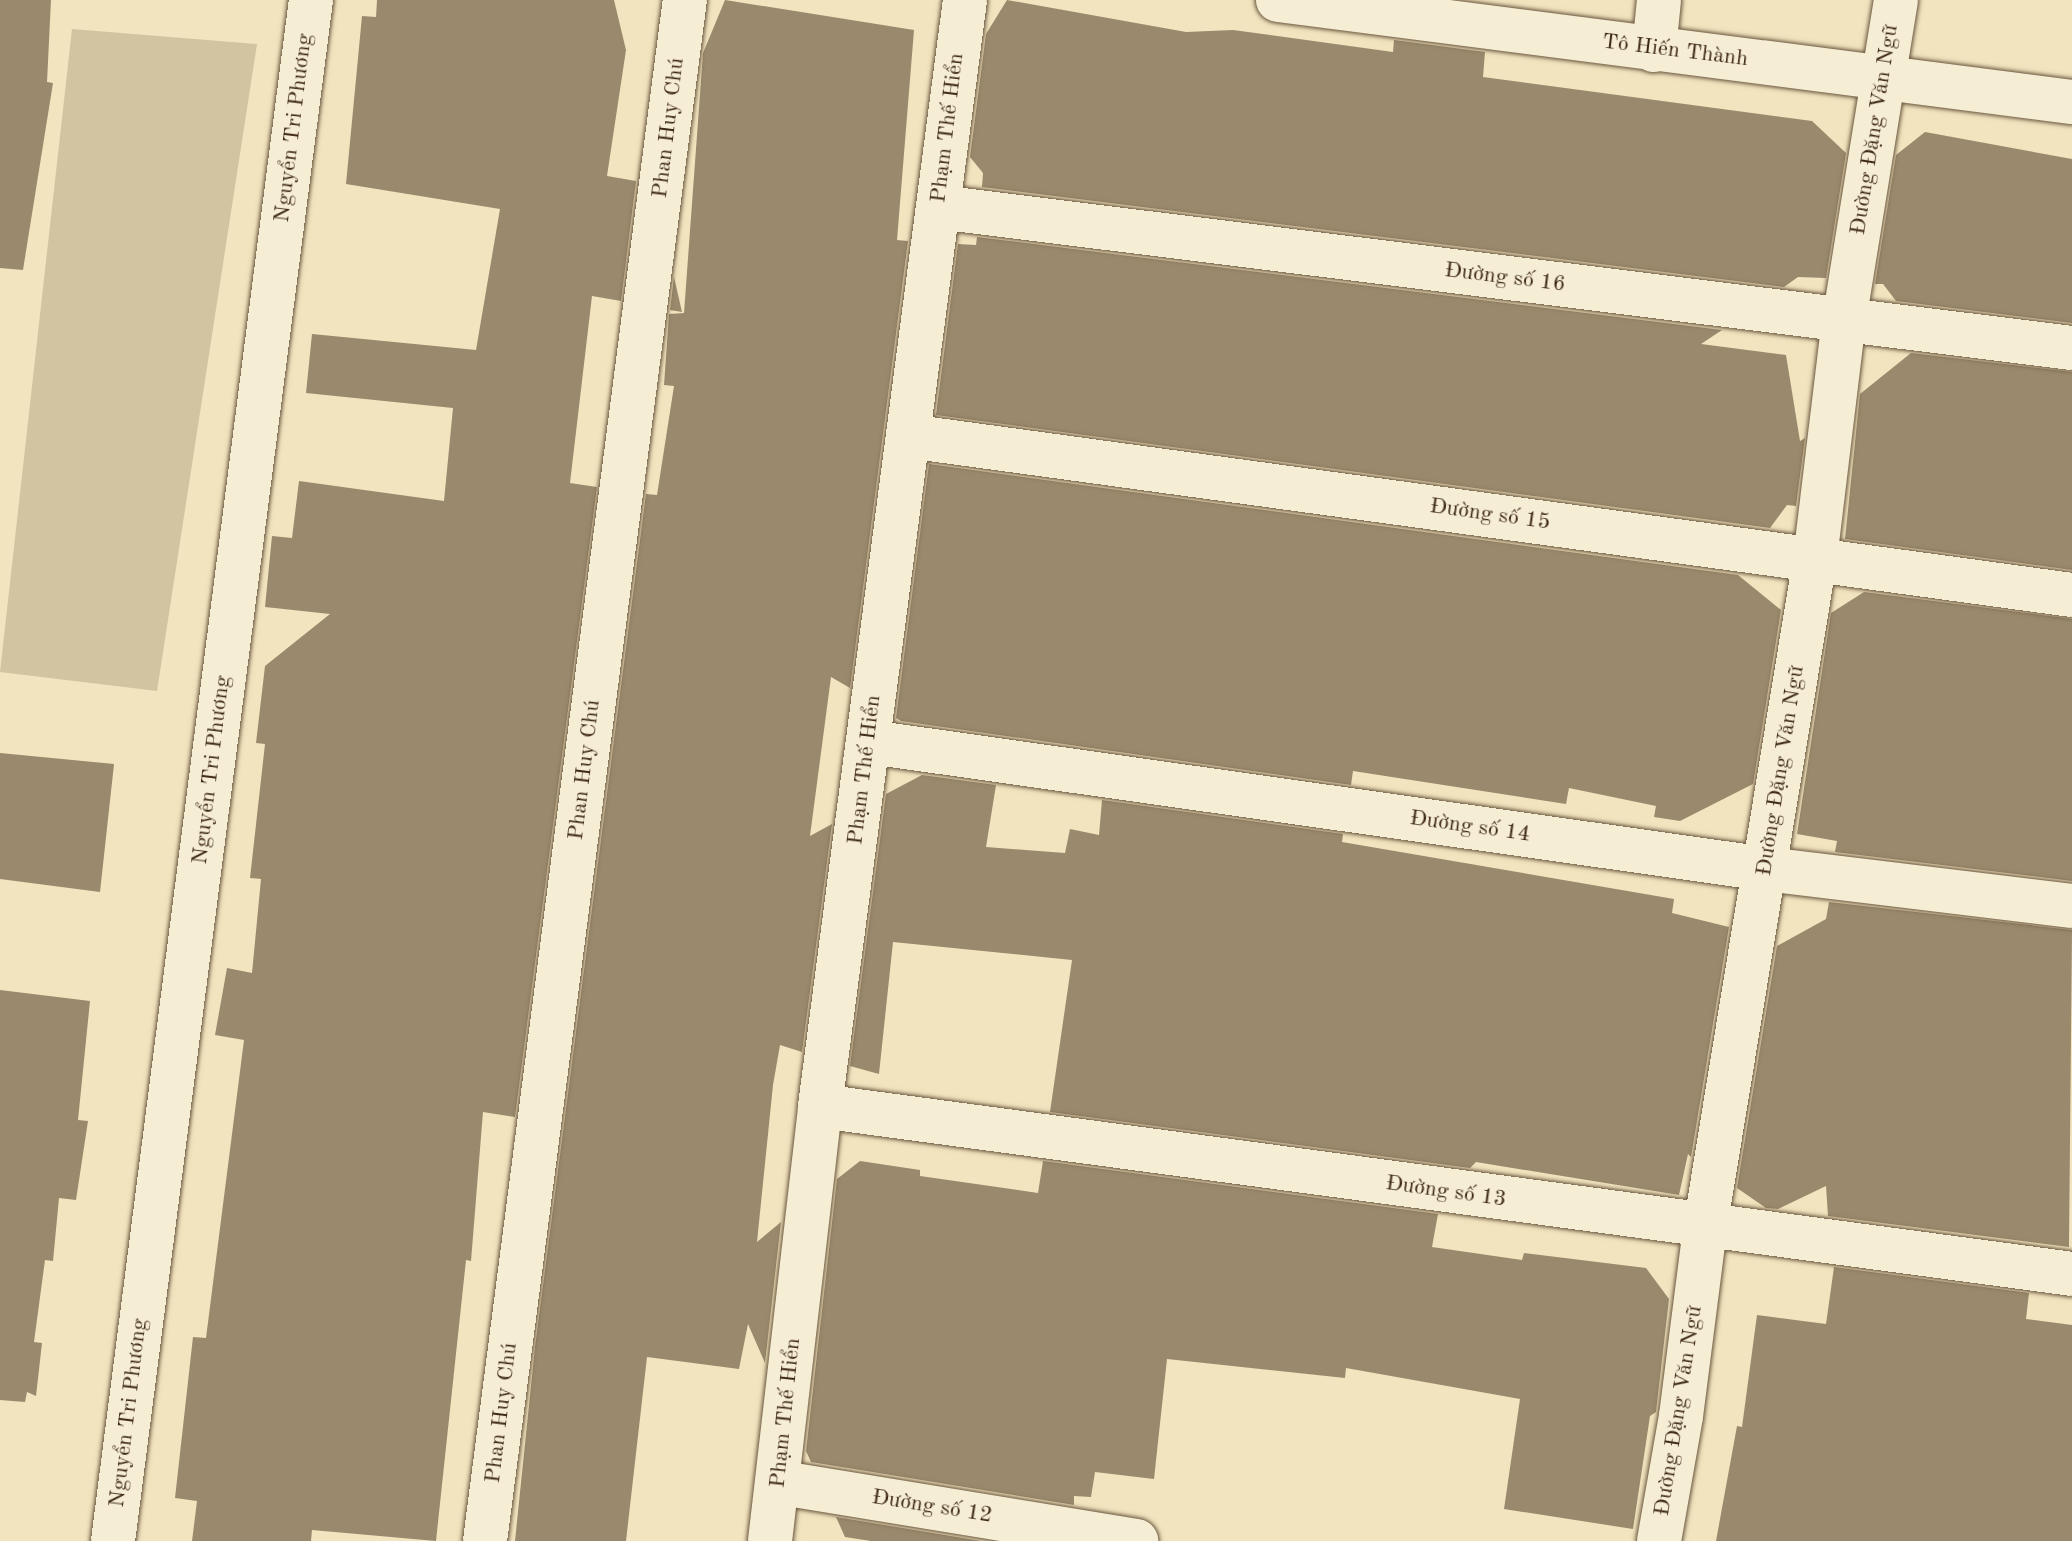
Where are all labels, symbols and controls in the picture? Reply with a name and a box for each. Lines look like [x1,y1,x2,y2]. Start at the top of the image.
street label: Đường Đặng Văn Ngữ [1845,23,1905,237]
street label: Tô Hiến Thành [1601,29,1749,73]
street label: Nguyển Tri Phương [269,32,319,224]
street label: Phạm Thế Hiển [926,52,970,204]
street label: Phan Huy Chú [647,56,691,200]
street label: Đường số 16 [1443,257,1567,299]
street label: Đường số 15 [1428,493,1552,537]
street label: Đường Đặng Văn Ngữ [1751,664,1811,878]
street label: Nguyển Tri Phương [187,674,237,866]
street label: Phạm Thế Hiển [843,694,887,846]
street label: Phan Huy Chú [563,698,607,842]
street label: Đường số 14 [1408,805,1532,849]
street label: Đường số 13 [1384,1170,1508,1214]
street label: Đường Đặng Văn Ngữ [1649,1304,1709,1518]
street label: Nguyển Tri Phương [104,1317,154,1509]
street label: Phạm Thế Hiển [765,1337,807,1489]
street label: Phan Huy Chú [480,1341,524,1485]
street label: Đường số 12 [870,1484,994,1530]

